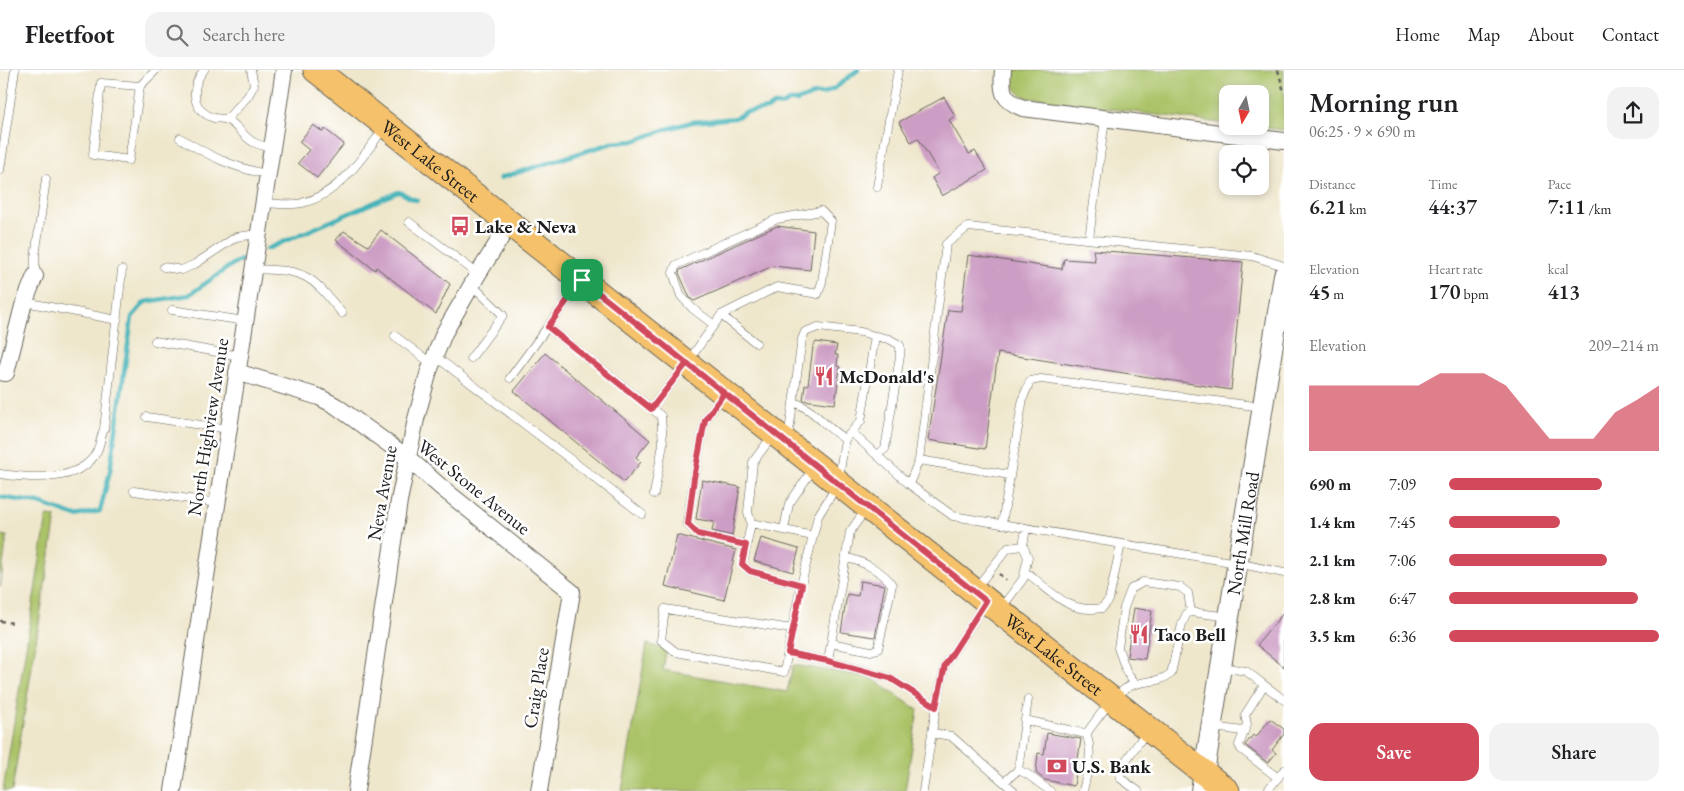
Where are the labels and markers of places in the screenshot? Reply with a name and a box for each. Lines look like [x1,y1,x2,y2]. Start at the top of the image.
place label: Lake & Neva [475,214,577,239]
bus stop icon: Lake & Neva [449,215,471,237]
pin [561,259,603,301]
place label: McDonald's [839,364,934,389]
restaurant icon: McDonald's [813,365,835,387]
place label: Taco Bell [1154,622,1227,647]
restaurant icon: Taco Bell [1128,623,1150,645]
place label: U.S. Bank [1072,754,1151,779]
bank icon: U.S. Bank [1046,755,1068,777]

